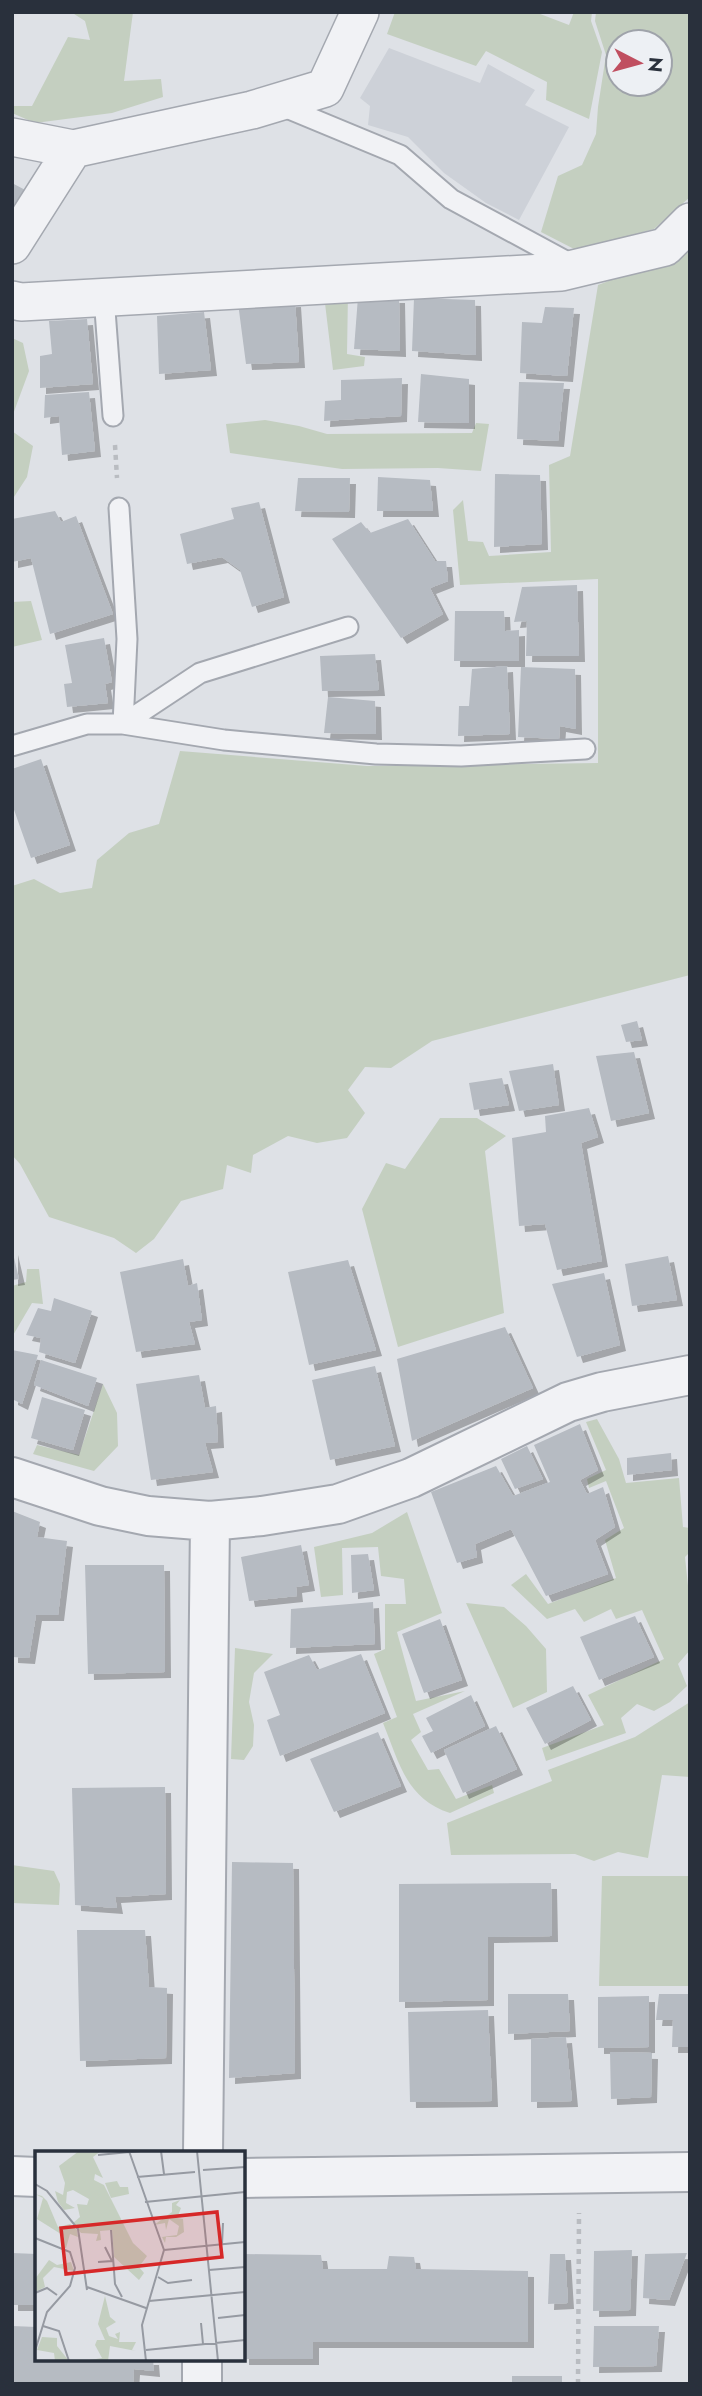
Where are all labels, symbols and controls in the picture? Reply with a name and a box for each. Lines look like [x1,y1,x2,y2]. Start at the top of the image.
north arrow [604,28,674,98]
text: N [641,56,670,74]
inset map [35,2151,245,2361]

